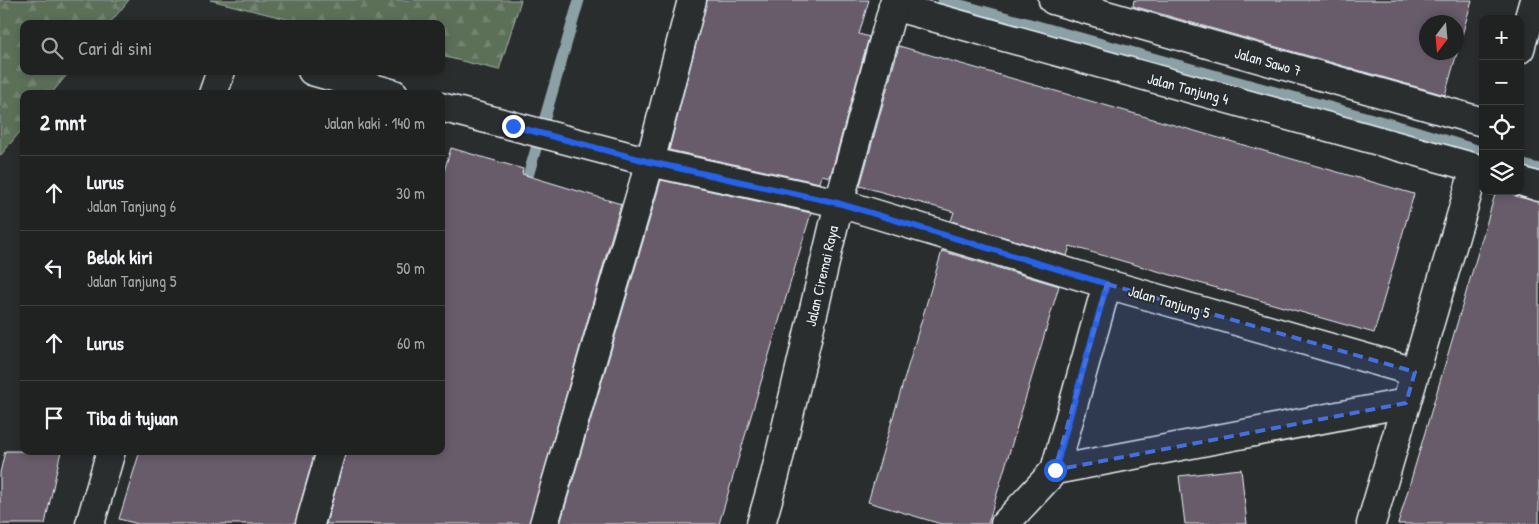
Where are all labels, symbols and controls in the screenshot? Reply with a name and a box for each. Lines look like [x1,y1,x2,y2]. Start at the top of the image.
north arrow [1419,15,1464,60]
map controls [1479,15,1524,195]
button: + [1479,15,1524,60]
search box [20,20,445,75]
icon: search [38,34,66,62]
text: Cari di sini [78,35,152,61]
street label: Jalan Sawo 7 [1232,42,1304,81]
button: − [1479,60,1524,105]
street label: Jalan Tanjung 4 [1145,68,1231,110]
button: locate [1479,105,1524,150]
text: 2 mnt [40,108,86,137]
text: Jalan kaki · 140 m [324,112,425,134]
route end [502,115,525,138]
button: layers [1479,150,1524,195]
text: Lurus [87,169,124,195]
icon: ahead [40,179,68,207]
text: 30 m [396,182,425,204]
text: Jalan Tanjung 6 [87,195,176,217]
street label: Jalan Ciremai Raya [800,223,843,328]
text: Belok kiri [87,244,153,270]
icon: left [40,254,68,282]
text: 50 m [397,257,425,279]
text: Jalan Tanjung 5 [87,270,177,292]
street label: Jalan Tanjung 5 [1126,280,1213,323]
icon: ahead [40,329,68,357]
text: Lurus [87,330,124,356]
text: 60 m [397,332,425,354]
icon: arrive [40,404,68,432]
text: Tiba di tujuan [87,405,178,431]
route start [1044,459,1067,482]

